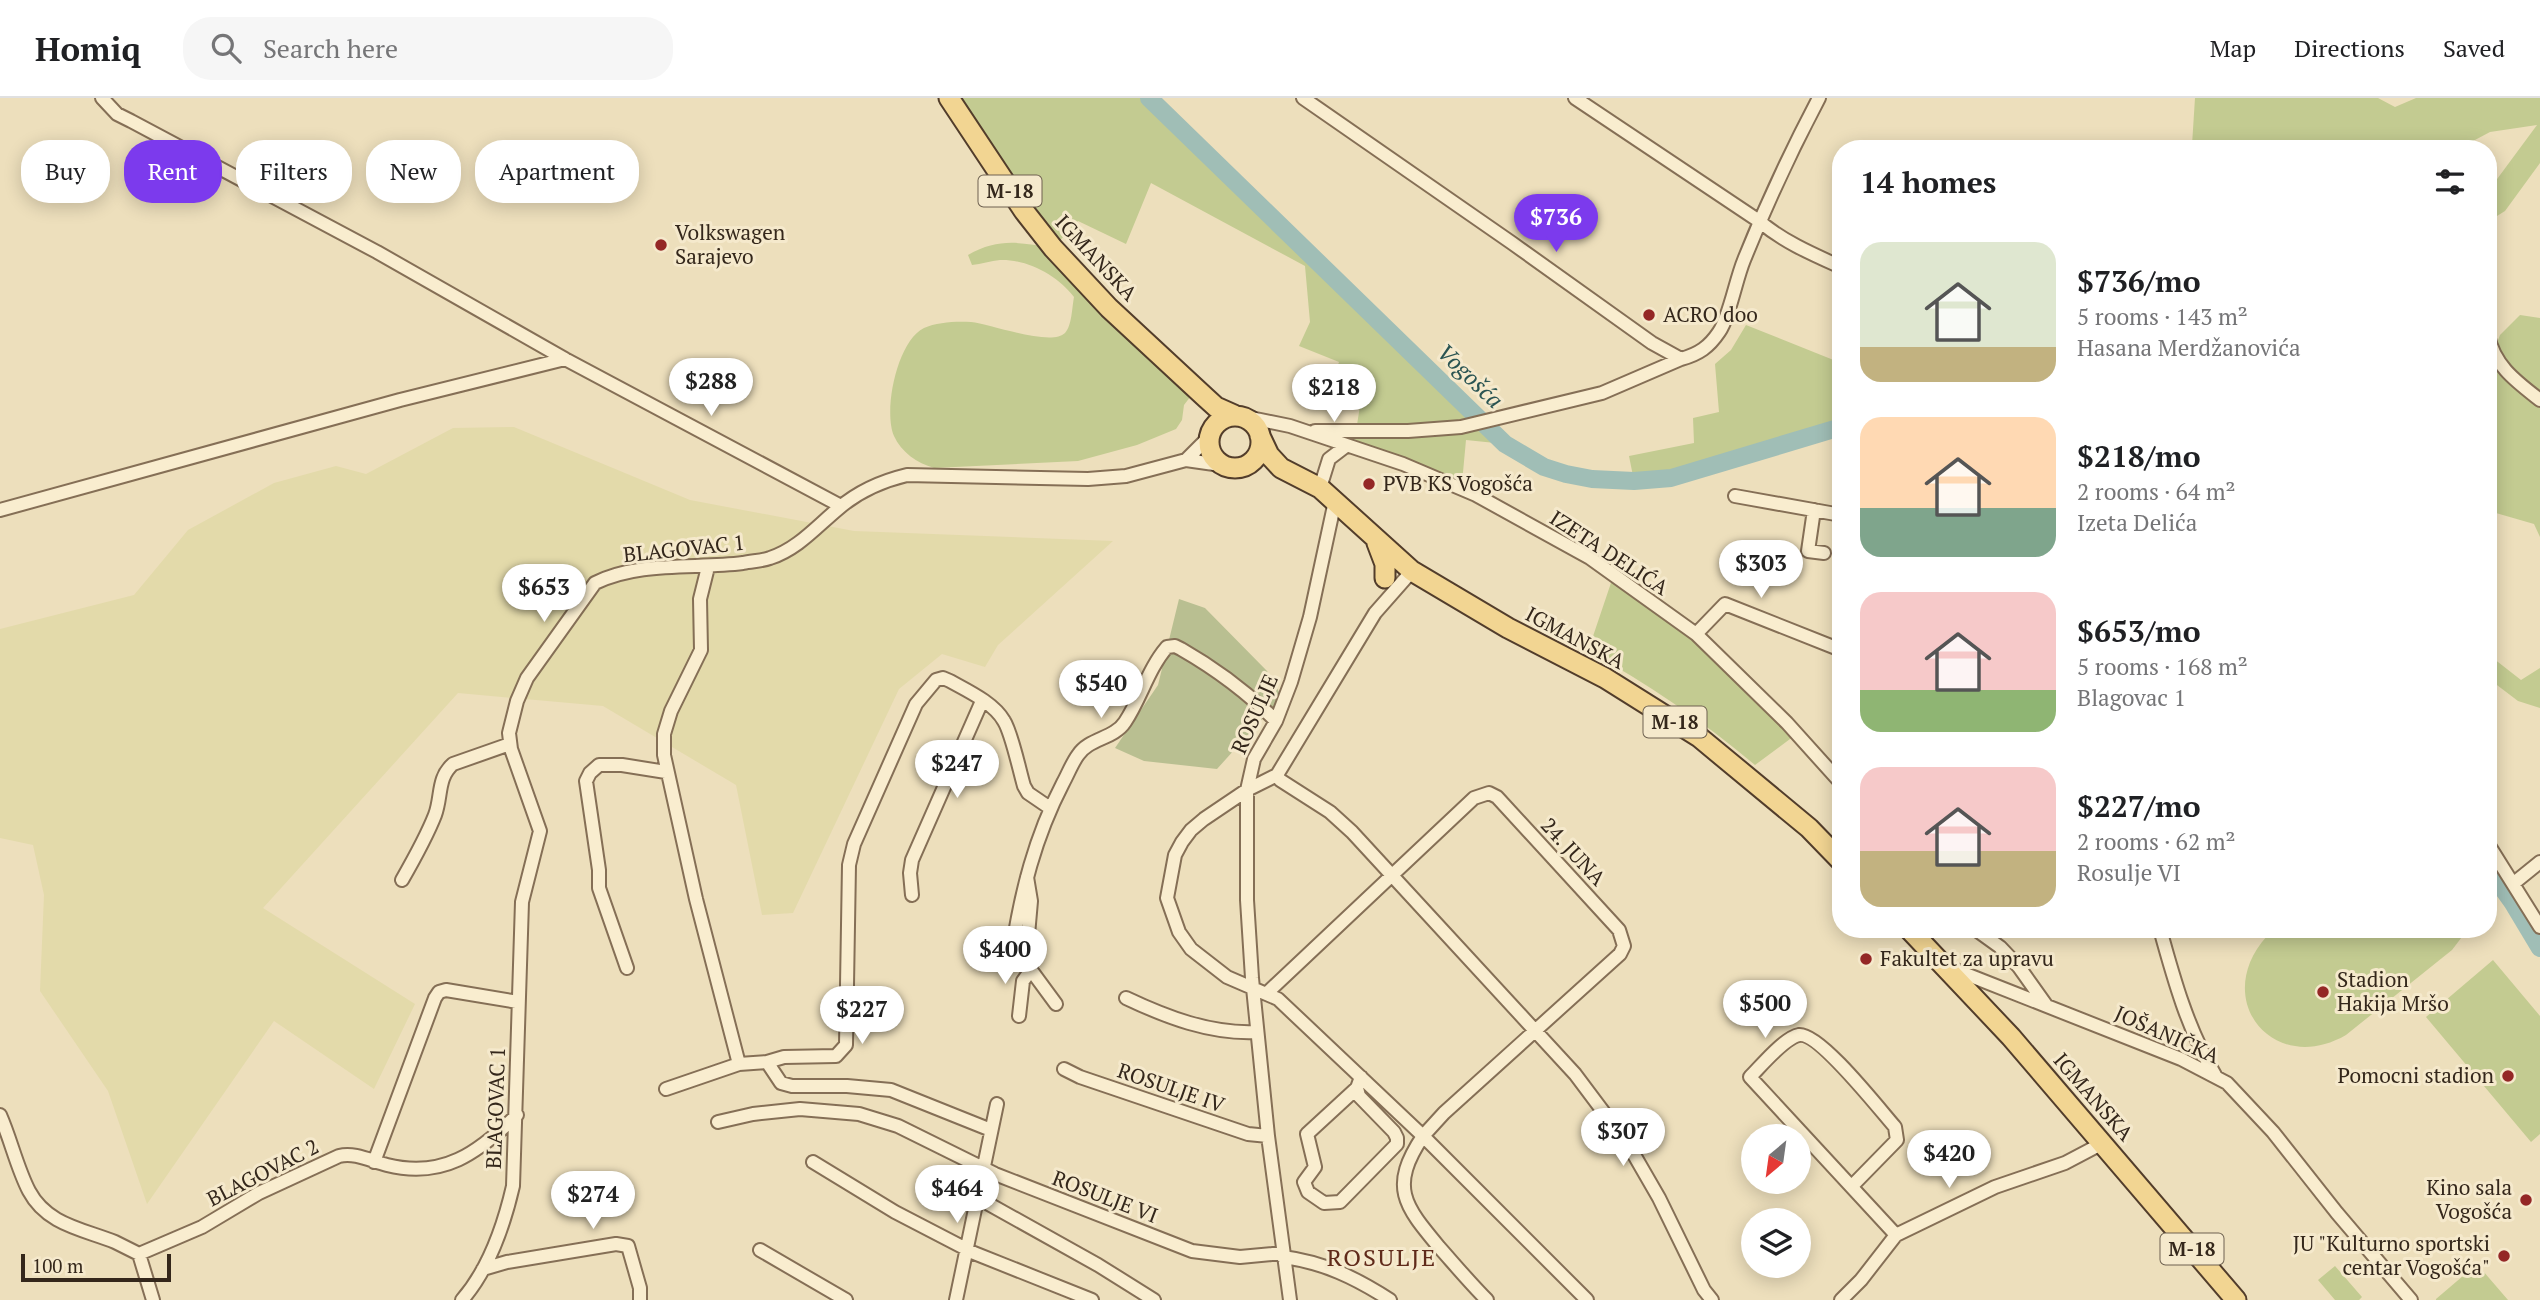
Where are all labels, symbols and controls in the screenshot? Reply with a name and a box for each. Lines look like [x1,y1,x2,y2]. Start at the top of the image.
search box [183,17,673,80]
text: Homiq [35,27,141,70]
icon: search [207,29,245,67]
text: Search here [263,31,398,65]
text: Map [2210,32,2256,64]
text: Directions [2294,32,2405,64]
text: Saved [2443,32,2505,64]
chip: Buy [21,140,110,203]
chip: Rent [124,140,222,203]
chip: Filters [236,140,352,203]
chip: New [366,140,461,203]
chip: Apartment [475,140,639,203]
text: 14 homes [1860,162,1996,202]
icon: filters [2431,163,2469,201]
road number: M-18 [978,176,1042,206]
pin: $736 [1515,194,1597,254]
text: $736 [1530,201,1582,232]
street label: IGMANSKA [1050,208,1144,307]
place label: Volkswagen Sarajevo [675,218,786,270]
marker: Volkswagen Sarajevo [653,237,669,253]
text: $736/mo [2077,261,2201,301]
icon: home [1916,270,2000,354]
place label: ACRO doo [1663,300,1758,328]
text: 5 rooms · 143 m² [2077,301,2248,332]
marker: ACRO doo [1641,307,1657,323]
text: Hasana Merdžanovića [2077,332,2301,363]
water label: Vogošća [1431,336,1510,415]
pin: $288 [670,358,752,418]
pin: $218 [1293,364,1375,424]
text: $288 [685,365,737,396]
text: $218 [1308,371,1360,402]
text: $218/mo [2077,436,2201,476]
icon: home [1916,445,2000,529]
place label: PVB KS Vogošća [1383,469,1533,497]
marker: PVB KS Vogošća [1361,476,1377,492]
text: 2 rooms · 64 m² [2077,476,2236,507]
street label: IZETA DELIĆA [1545,503,1675,601]
text: Izeta Delića [2077,507,2197,538]
street label: BLAGOVAC 1 [622,528,746,568]
pin: $303 [1720,540,1802,600]
text: $303 [1735,547,1787,578]
pin: $653 [503,564,585,624]
text: $653 [518,571,570,602]
street label: IGMANSKA [1521,599,1630,675]
text: $653/mo [2077,611,2201,651]
icon: home [1916,620,2000,704]
text: 5 rooms · 168 m² [2077,651,2248,682]
pin: $540 [1060,660,1142,720]
text: $540 [1075,667,1127,698]
street label: ROSULJE [1224,669,1284,758]
text: Blagovac 1 [2077,682,2186,713]
road number: M-18 [1644,706,1706,737]
pin: $247 [916,740,998,800]
text: $247 [931,747,983,778]
text: $227/mo [2077,786,2201,826]
icon: home [1916,795,2000,879]
street label: 24. JUNA [1535,811,1613,892]
text: 2 rooms · 62 m² [2077,826,2236,857]
text: Rosulje VI [2077,857,2181,888]
pin: $400 [964,926,1046,986]
text: $400 [979,933,1031,964]
place label: Fakultet za upravu [1880,944,2054,972]
marker: Fakultet za upravu [1858,951,1874,967]
place label: Stadion Hakija Mršo [2337,965,2449,1017]
pin: $500 [1724,981,1806,1040]
marker: Stadion Hakija Mršo [2315,984,2331,1000]
pin: $227 [821,986,903,1046]
text: $500 [1739,987,1791,1018]
text: $227 [836,993,888,1024]
street label: JOŠANIČKA [2111,999,2225,1070]
street label: IGMANSKA [2048,1046,2140,1147]
street label: BLAGOVAC 1 [479,1047,511,1169]
street label: ROSULJE IV [1114,1056,1229,1119]
place label: Pomocni stadion [2338,1061,2495,1089]
marker: Pomocni stadion [2500,1068,2516,1084]
pin: $307 [1582,1108,1664,1168]
text: $307 [1597,1115,1649,1146]
north arrow [1741,1124,1811,1194]
map controls [1741,1124,1811,1278]
pin: $420 [1908,1130,1990,1190]
street label: BLAGOVAC 2 [202,1132,323,1212]
text: $420 [1923,1137,1975,1168]
street label: ROSULJE VI [1049,1163,1162,1229]
pin: $464 [916,1166,998,1225]
pin: $274 [552,1172,634,1231]
text: $464 [931,1172,983,1203]
place label: Kino sala Vogošća [2426,1173,2512,1225]
text: $274 [567,1178,619,1209]
marker: Kino sala Vogošća [2518,1192,2534,1208]
button: layers [1741,1208,1811,1278]
place label: JU "Kulturno sportski centar Vogošća" [2293,1229,2490,1281]
road number: M-18 [2160,1233,2224,1264]
district label: ROSULJE [1327,1241,1437,1273]
marker: JU "Kulturno sportski centar Vogošća" [2496,1248,2512,1264]
scale bar [21,1251,172,1283]
text: 100 m [32,1253,83,1278]

